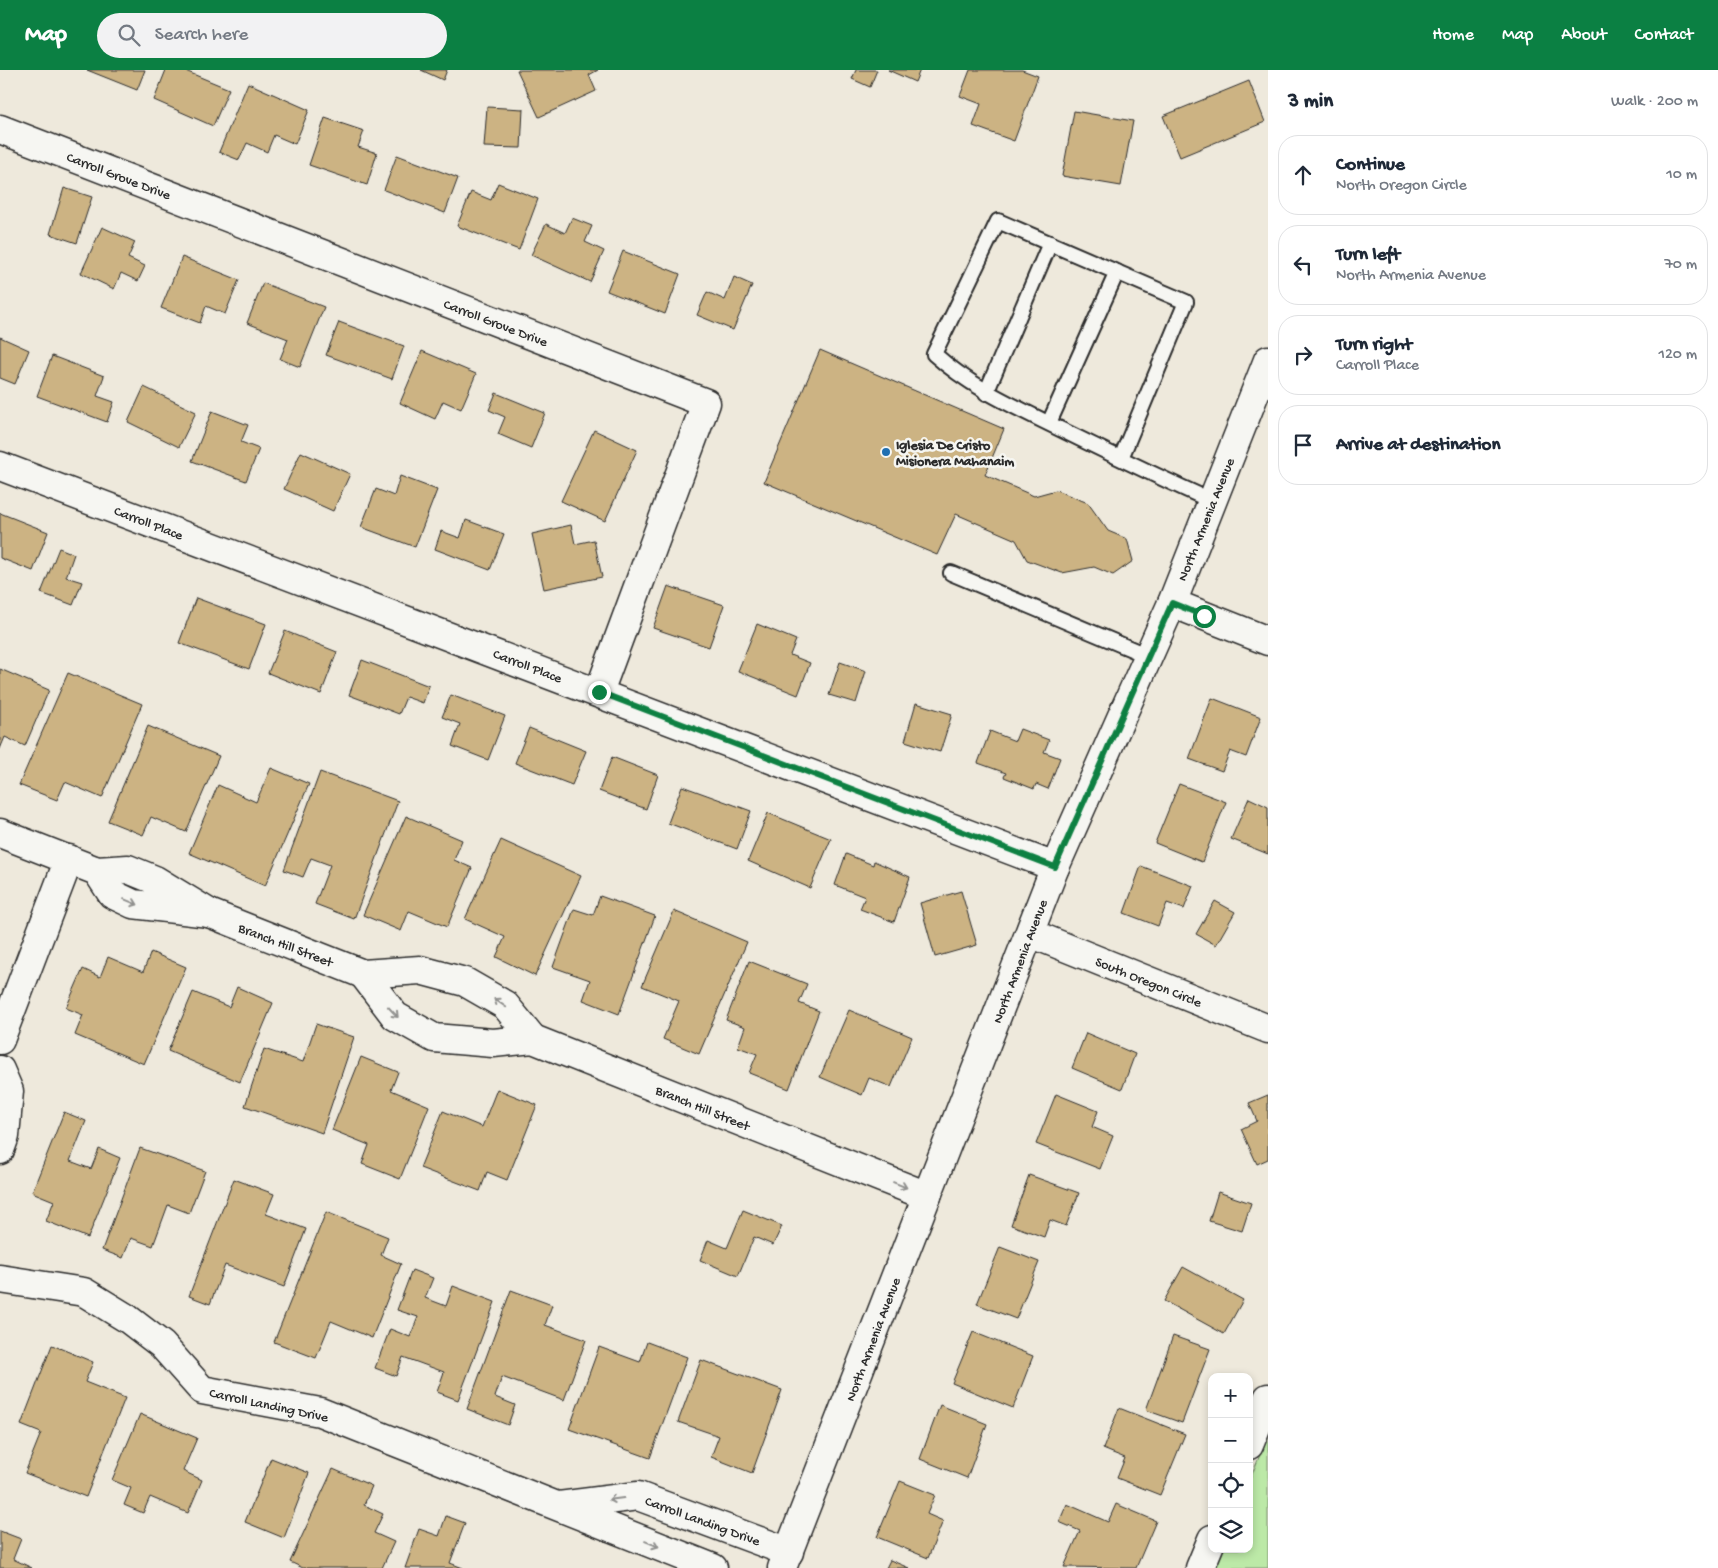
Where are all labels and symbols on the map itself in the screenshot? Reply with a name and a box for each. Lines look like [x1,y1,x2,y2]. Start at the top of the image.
street label: Carroll Grove Drive [64,150,173,205]
street label: Carroll Grove Drive [441,297,550,352]
place label: Iglesia De Cristo Misionera Mahanaim [896,438,1014,471]
marker: Iglesia De Cristo Misionera Mahanaim [880,446,892,458]
street label: North Armenia Avenue [1175,455,1240,584]
street label: Carroll Place [111,503,186,546]
route start [1193,605,1216,628]
street label: Carroll Place [490,646,565,689]
route end [588,681,611,704]
street label: North Armenia Avenue [990,897,1053,1026]
one-way arrow [123,898,138,908]
street label: Branch Hill Street [234,920,336,973]
street label: South Oregon Circle [1092,954,1205,1013]
one-way arrow [494,998,508,1008]
one-way arrow [387,1006,399,1018]
street label: Branch Hill Street [652,1082,753,1136]
one-way arrow [892,1181,907,1191]
street label: North Armenia Avenue [843,1275,906,1404]
street label: Carroll Landing Drive [207,1386,330,1428]
one-way arrow [608,1494,624,1504]
street label: Carroll Landing Drive [642,1494,763,1551]
one-way arrow [644,1540,659,1549]

